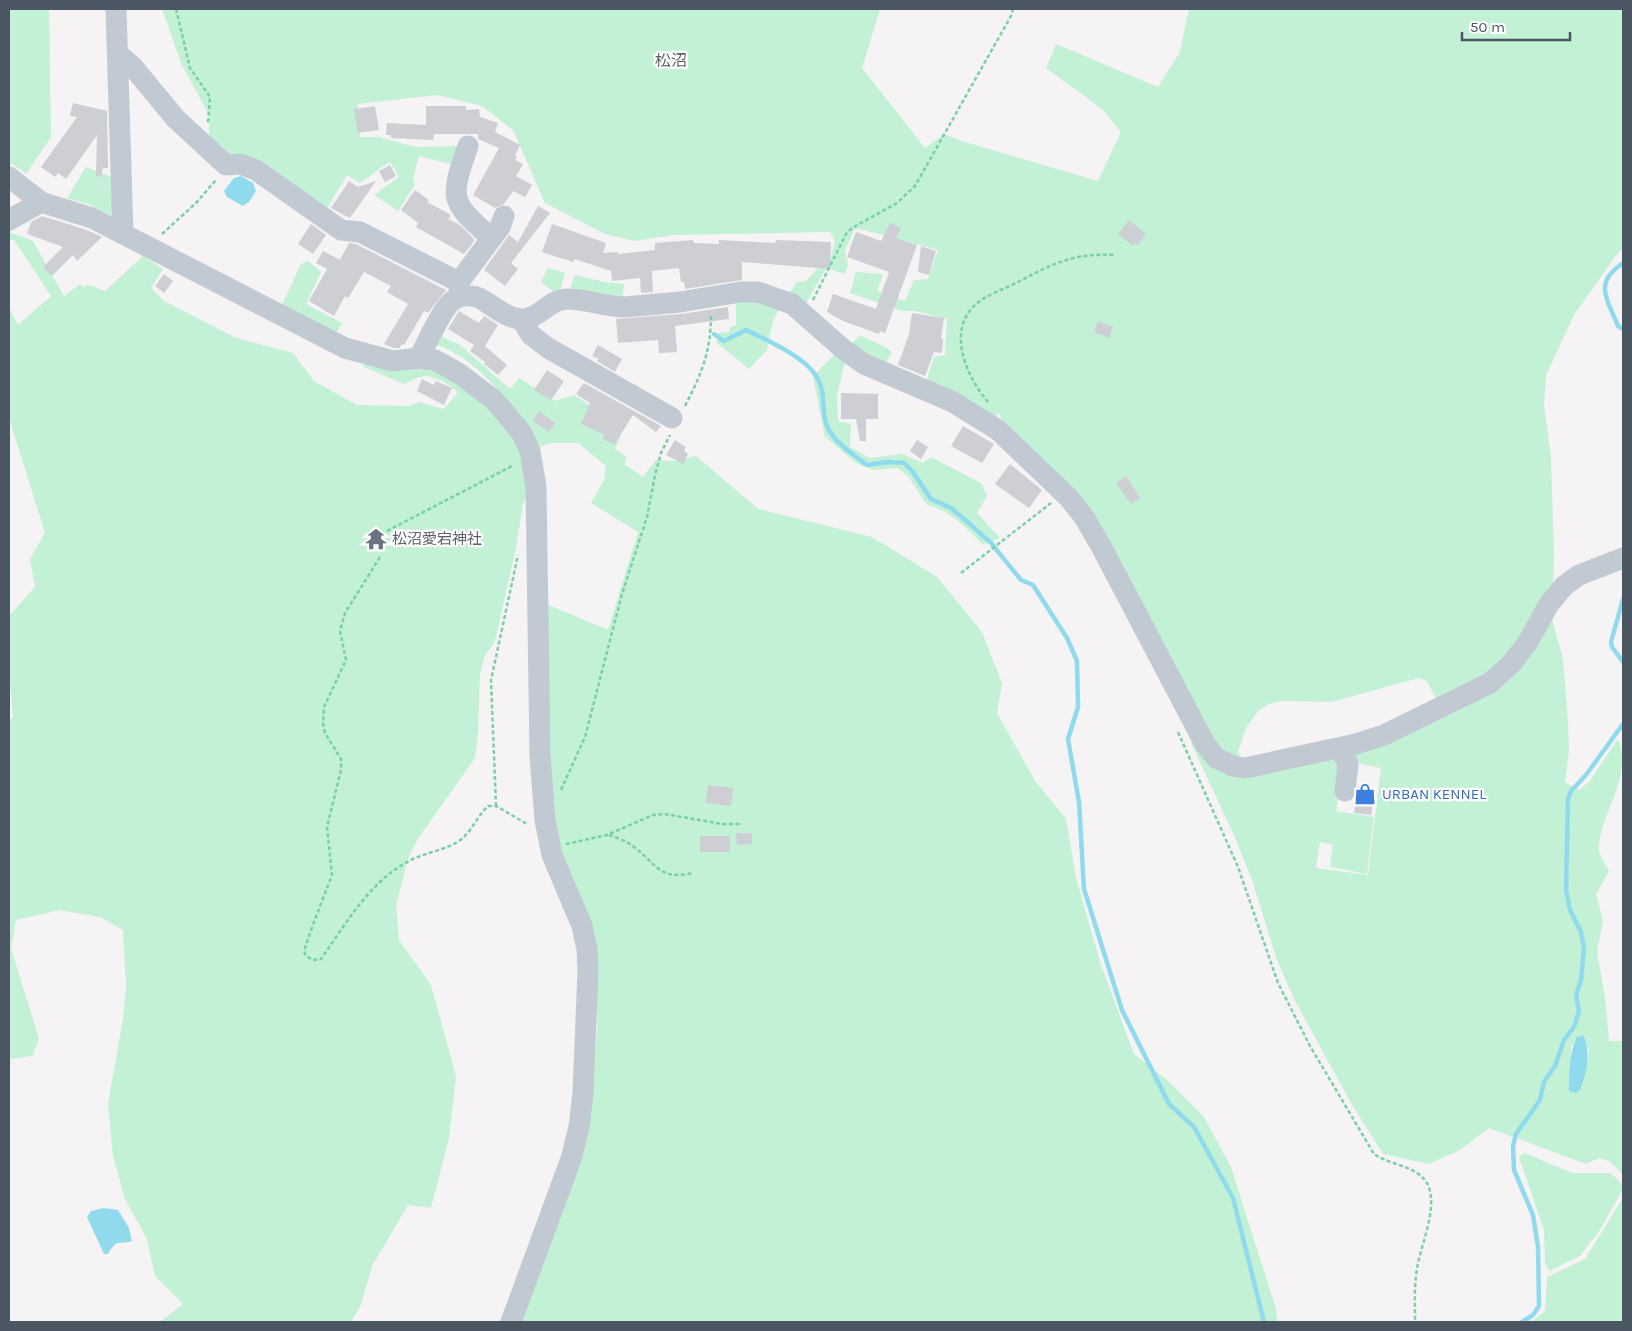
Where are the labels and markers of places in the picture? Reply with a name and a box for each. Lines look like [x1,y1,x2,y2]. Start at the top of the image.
temple icon: 松沼愛宕神社 [363,526,389,552]
place label: 松沼愛宕神社 [392,530,482,548]
shop icon: URBAN KENNEL [1352,781,1378,807]
place label: URBAN KENNEL [1382,785,1486,803]

